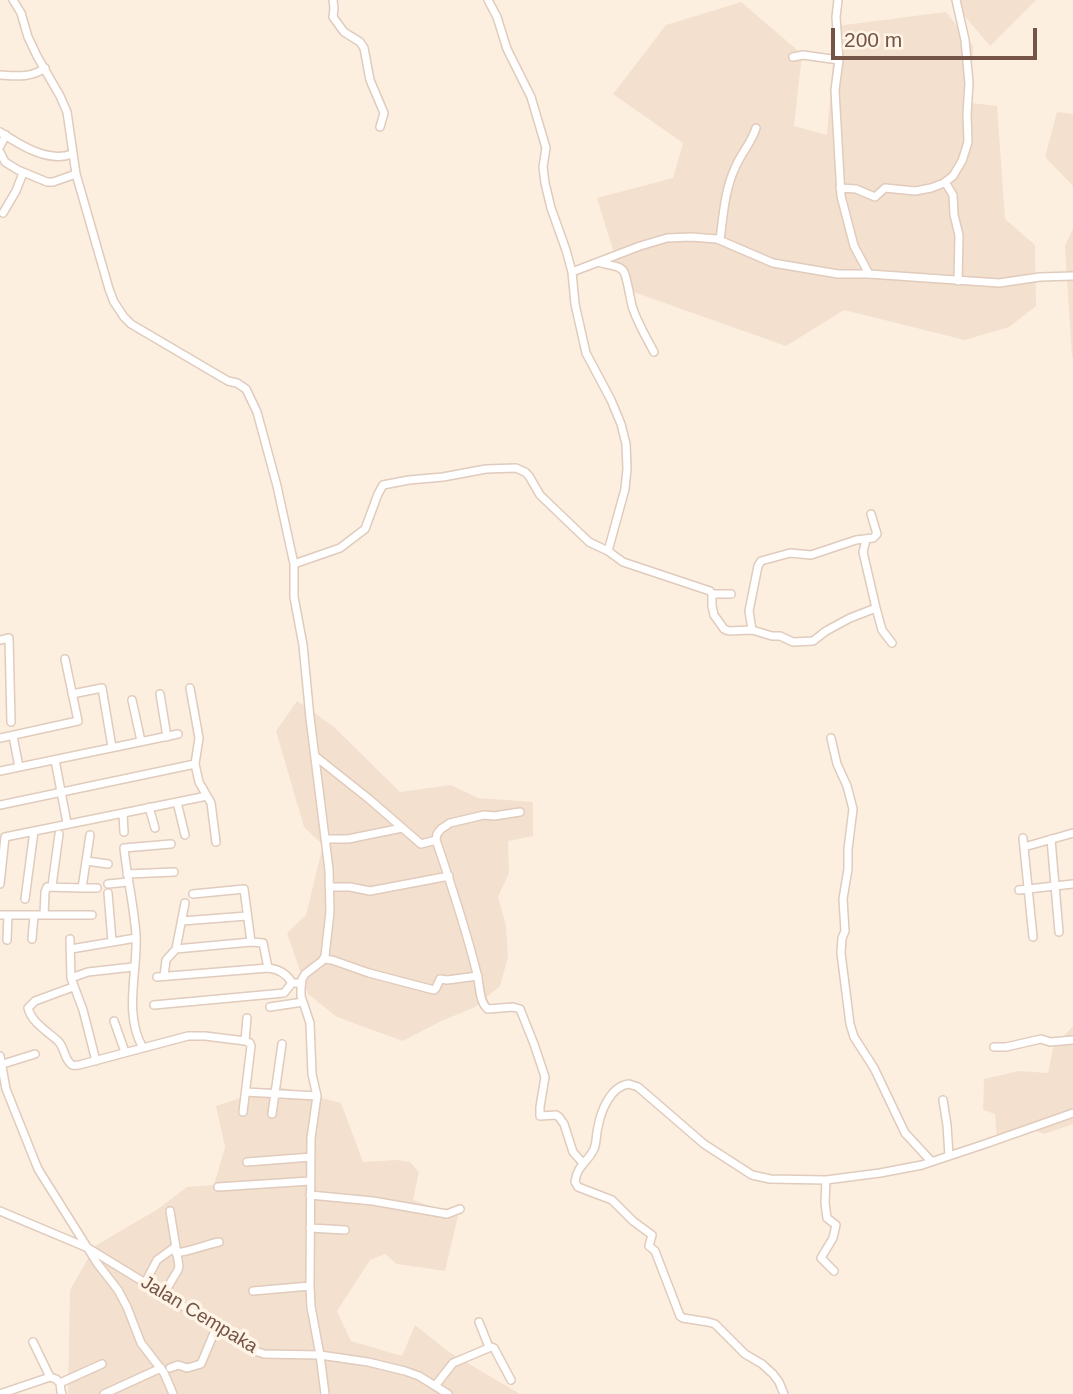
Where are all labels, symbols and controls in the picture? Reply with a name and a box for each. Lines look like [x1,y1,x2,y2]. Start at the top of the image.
scale bar [835,14,1042,58]
text: 200 m [844,28,902,51]
street label: Jalan Cempaka [137,1271,261,1359]

